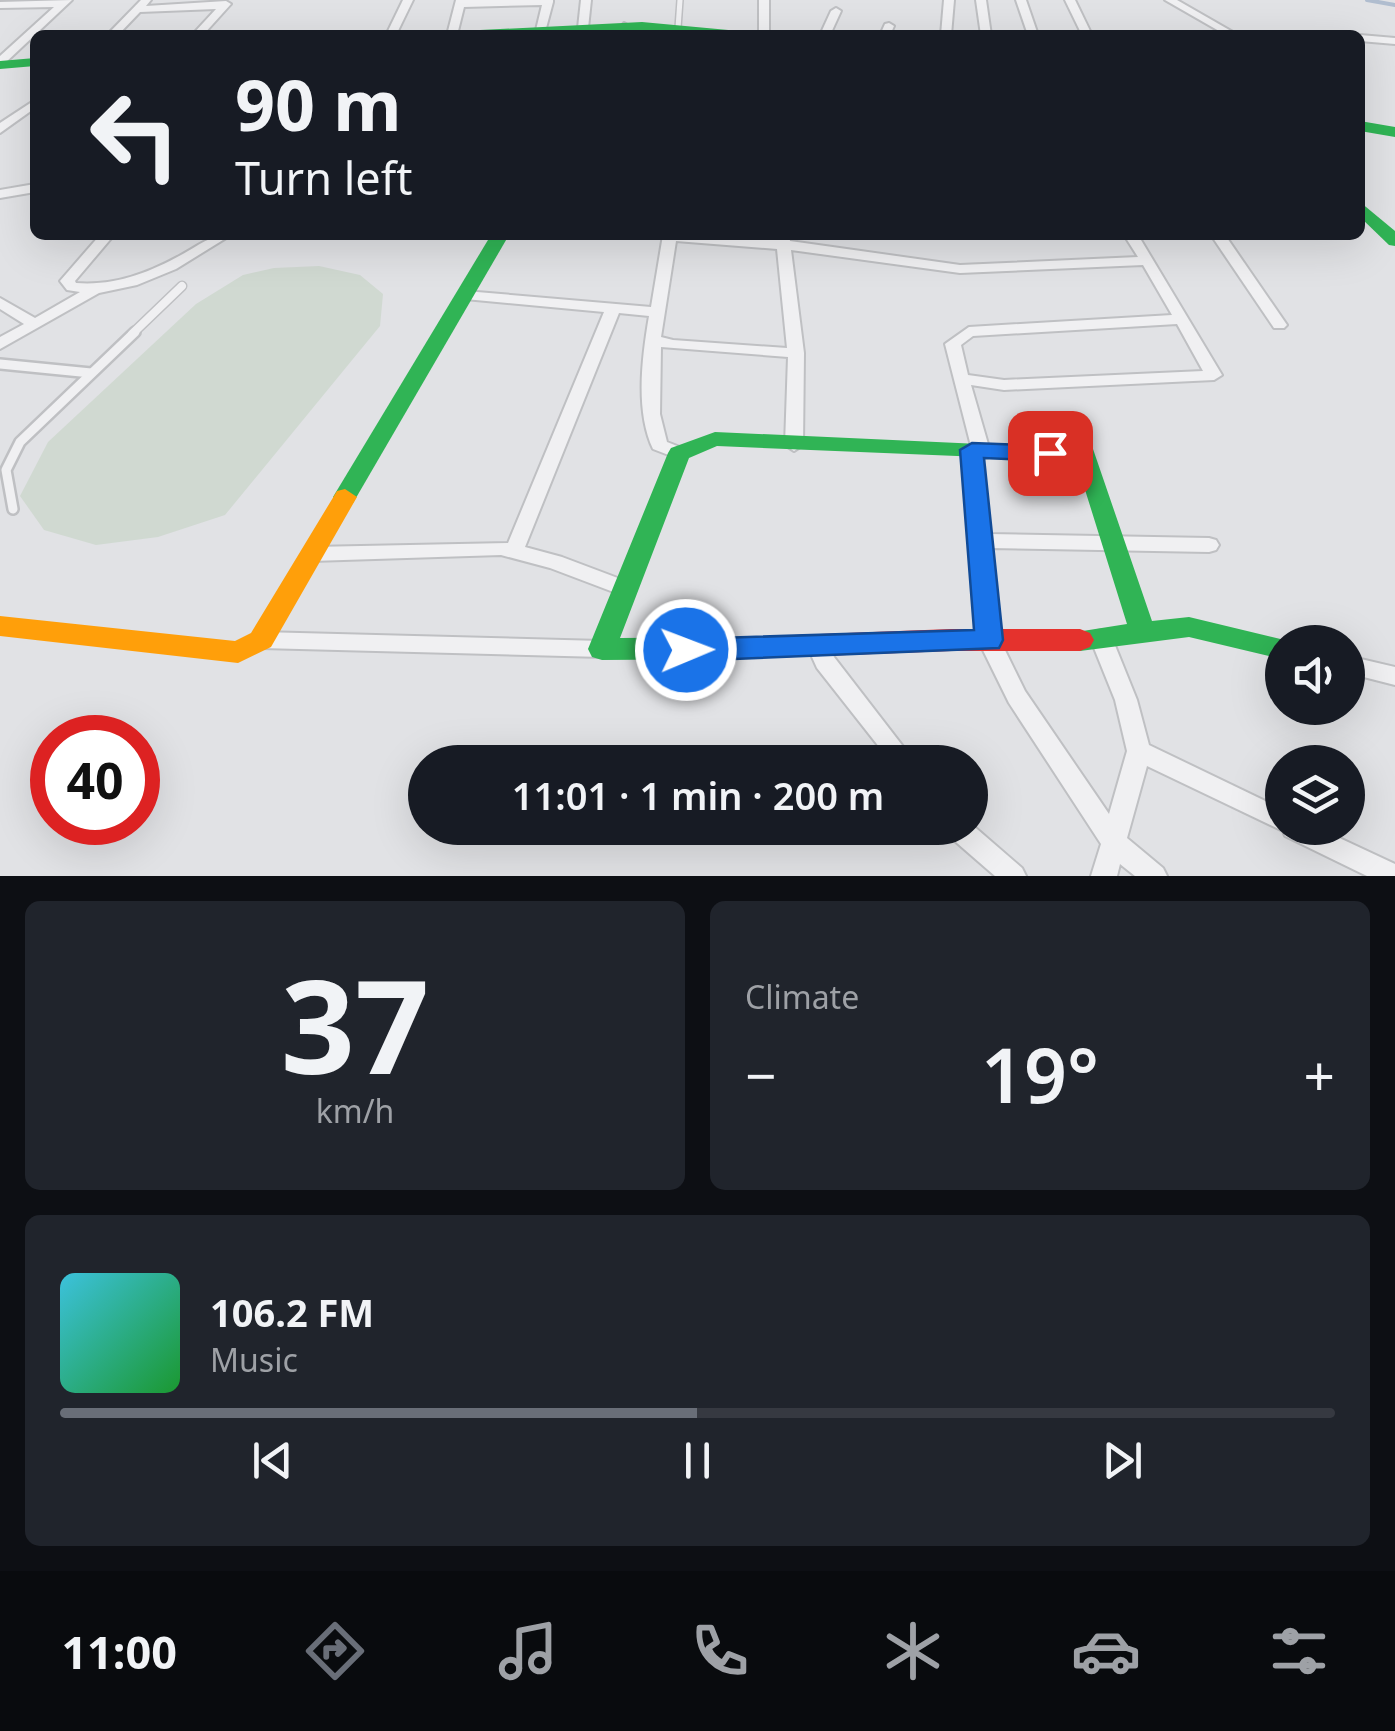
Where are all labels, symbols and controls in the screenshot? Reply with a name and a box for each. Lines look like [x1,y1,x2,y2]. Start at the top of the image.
text: 90 m [235,56,402,152]
icon: left [70,70,200,200]
text: Turn left [235,147,412,208]
pin [1008,411,1093,496]
icon: arrive [1023,426,1078,481]
position arrow [634,598,738,702]
map controls [1265,625,1365,845]
button: sound [1265,625,1365,725]
speed limit sign: 40 [30,715,160,845]
button: layers [1265,745,1365,845]
text: 11:01 · 1 min · 200 m [512,769,884,821]
text: 37 [281,935,429,1112]
text: Climate [745,975,859,1018]
text: 19° [981,1023,1099,1125]
text: − [745,1037,776,1112]
text: + [1304,1037,1335,1112]
text: km/h [316,1089,394,1132]
text: 106.2 FM [210,1286,374,1338]
text: Music [210,1338,298,1381]
icon: previous [245,1433,300,1488]
icon: pause [670,1433,725,1488]
icon: next [1095,1433,1150,1488]
icon: directions [300,1616,370,1686]
icon: music [493,1616,563,1686]
icon: phone [685,1616,755,1686]
icon: climate [878,1616,948,1686]
icon: car [1071,1616,1141,1686]
icon: filters [1264,1616,1334,1686]
text: 11:00 [61,1621,177,1682]

